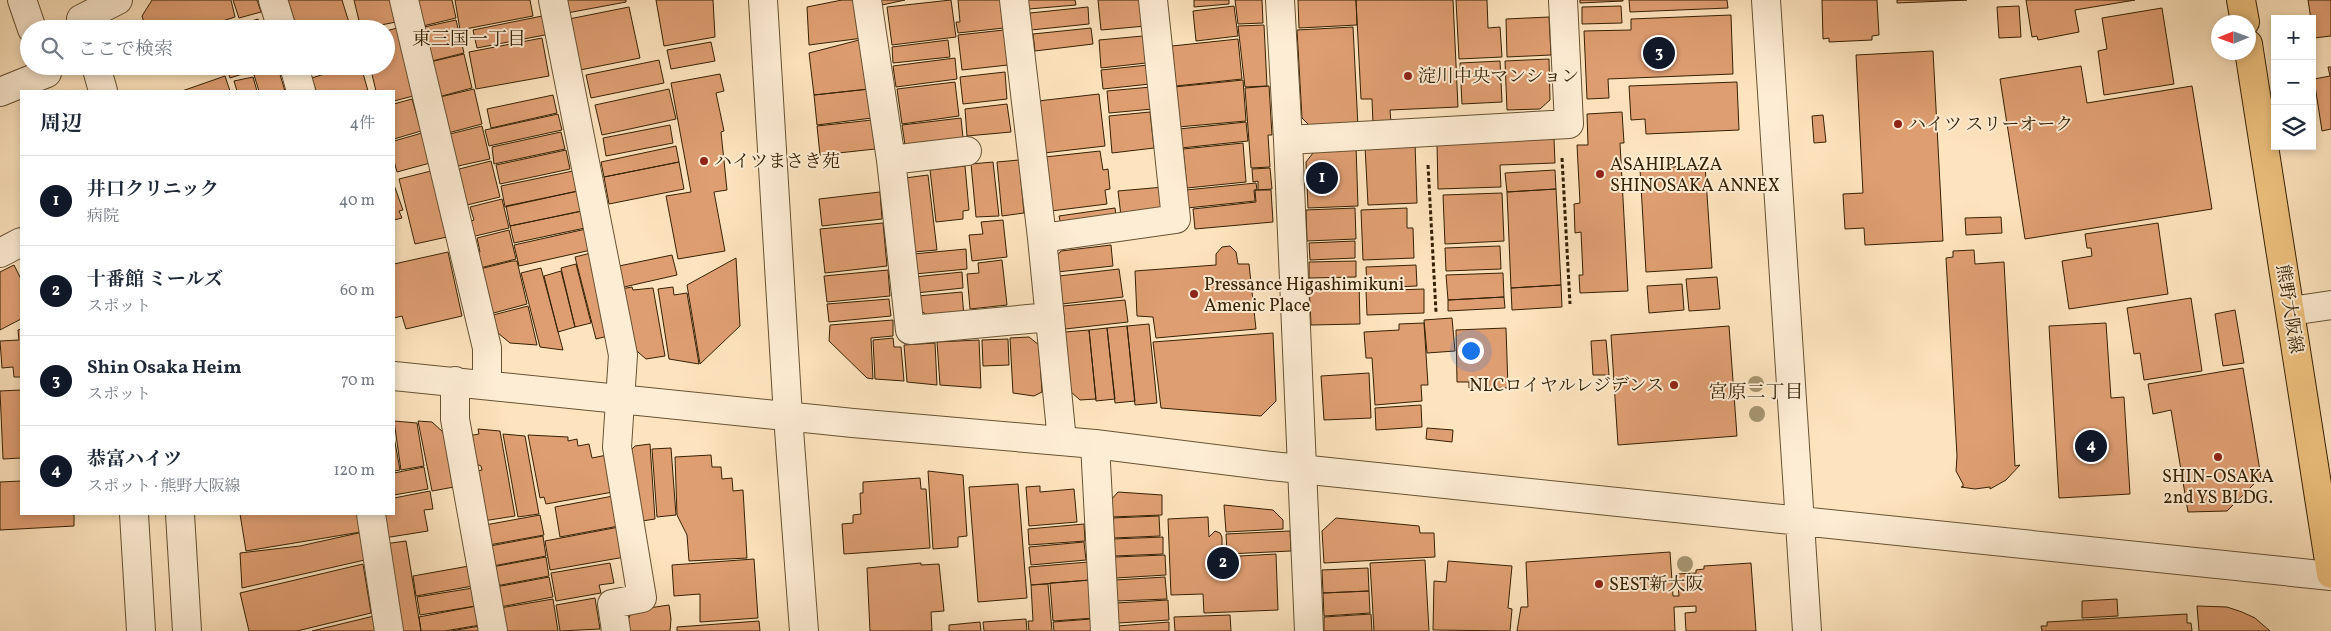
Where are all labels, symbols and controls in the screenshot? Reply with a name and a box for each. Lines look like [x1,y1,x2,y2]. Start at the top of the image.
north arrow [2211,15,2256,60]
map controls [2271,15,2316,150]
button: + [2271,15,2316,60]
search box [20,20,395,75]
district label: 東三国一丁目 [412,27,526,53]
icon: search [38,34,66,62]
pin: 3 [1643,34,1675,72]
text: ここで検索 [78,37,173,63]
button: − [2271,60,2316,105]
place label: 淀川中央マンション [1418,65,1579,90]
marker: 淀川中央マンション [1402,70,1414,82]
button: layers [2271,105,2316,150]
text: 周辺 [40,110,82,139]
text: 4件 [349,113,375,135]
place label: ハイツ スリーオーク [1908,113,2073,138]
marker: ハイツ スリーオーク [1892,118,1904,130]
place label: ハイツまさき苑 [714,150,840,175]
place label: ASAHIPLAZA SHINOSAKA ANNEX [1610,153,1780,199]
marker: ハイツまさき苑 [698,155,710,167]
pin: 1 [1306,159,1338,197]
marker: ASAHIPLAZA SHINOSAKA ANNEX [1594,168,1606,180]
text: 井口クリニック [87,177,219,203]
text: 1 [53,190,59,212]
text: 40 m [339,190,375,212]
text: 病院 [87,206,119,228]
street label: 熊野大阪線 [2269,263,2308,356]
text: 十番館 ミールズ [87,267,223,293]
place label: Pressance Higashimikuni Amenic Place [1204,273,1404,319]
text: 2 [52,280,60,302]
text: 60 m [340,280,375,302]
marker: Pressance Higashimikuni Amenic Place [1188,288,1200,300]
text: スポット [87,296,151,318]
your location [1458,338,1484,364]
text: Shin Osaka Heim [87,355,242,381]
text: 3 [52,370,60,392]
text: 70 m [341,370,375,392]
place label: NLCロイヤルレジデンス [1469,374,1664,399]
marker: NLCロイヤルレジデンス [1668,379,1680,391]
district label: 宮原二丁目 [1708,380,1804,406]
text: スポット [87,384,151,406]
pin: 4 [2075,427,2107,465]
text: 恭富ハイツ [87,447,182,473]
marker: SHIN-OSAKA 2nd YS BLDG. [2212,451,2224,463]
text: 4 [51,460,61,482]
text: 120 m [333,460,375,482]
place label: SHIN-OSAKA 2nd YS BLDG. [2162,465,2274,511]
text: スポット · 熊野大阪線 [87,476,241,498]
pin: 2 [1207,544,1239,582]
place label: SEST新大阪 [1609,573,1704,598]
marker: SEST新大阪 [1593,578,1605,590]

